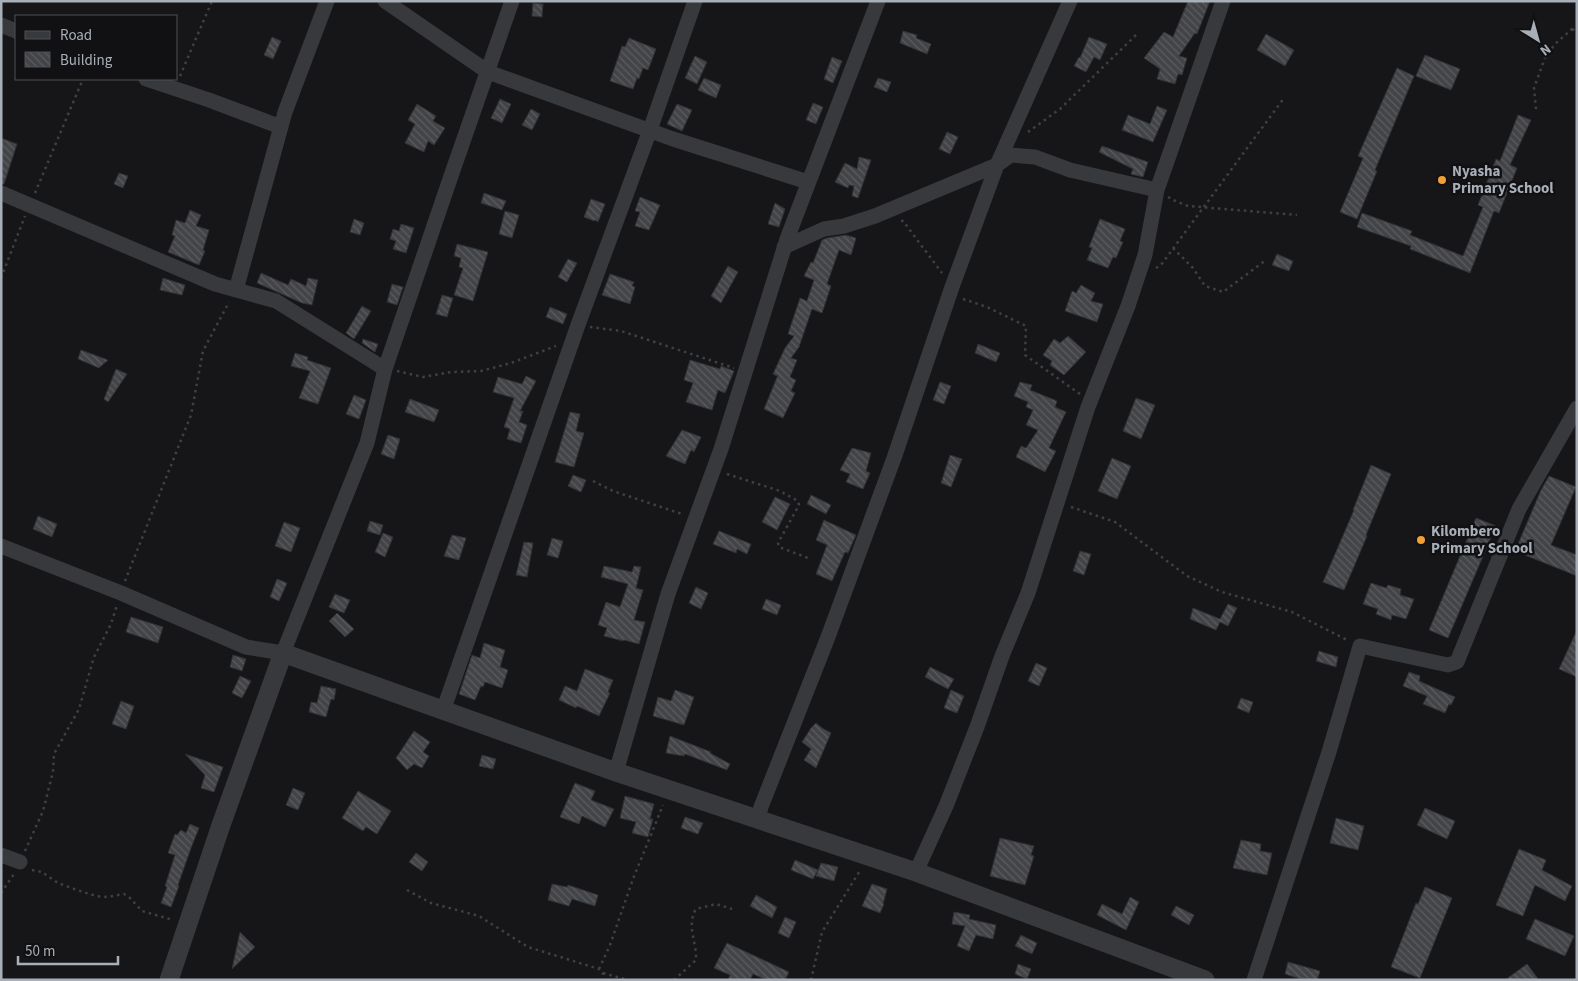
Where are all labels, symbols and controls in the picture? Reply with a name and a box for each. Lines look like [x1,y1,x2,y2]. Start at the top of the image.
legend [15,15,178,80]
north arrow [1513,15,1563,65]
text: Road [60,25,92,46]
text: N [1535,39,1555,60]
text: Building [60,50,113,71]
place label: Nyasha Primary School [1452,161,1554,199]
marker: Nyasha Primary School [1436,174,1448,186]
place label: Kilombero Primary School [1431,521,1533,559]
marker: Kilombero Primary School [1415,534,1427,546]
scale bar [18,934,118,966]
text: 50 m [25,941,55,962]

